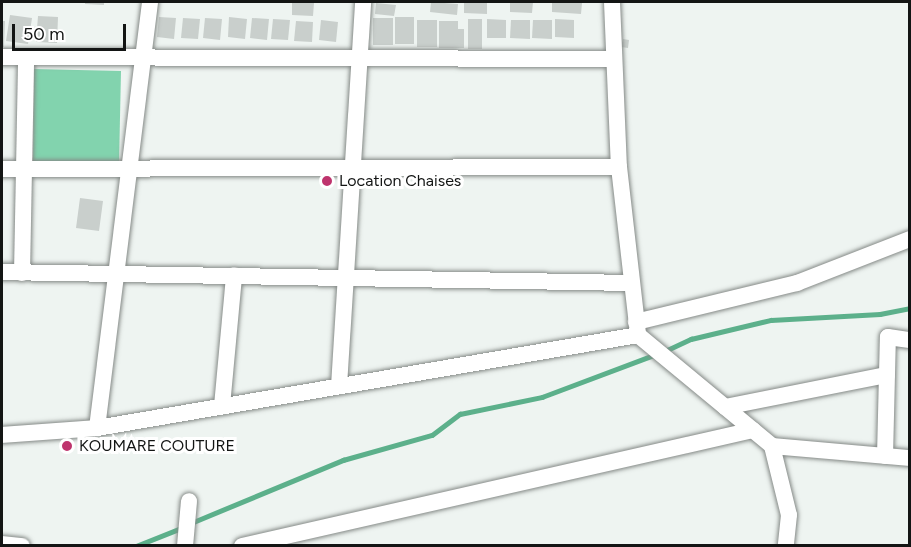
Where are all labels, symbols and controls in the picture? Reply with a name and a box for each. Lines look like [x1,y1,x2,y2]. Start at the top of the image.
scale bar [15,12,129,50]
text: 50 m [23,23,65,45]
place label: Location Chaises [339,171,461,191]
marker: Location Chaises [320,174,334,188]
place label: KOUMARE COUTURE [79,436,235,456]
marker: KOUMARE COUTURE [60,439,74,453]

